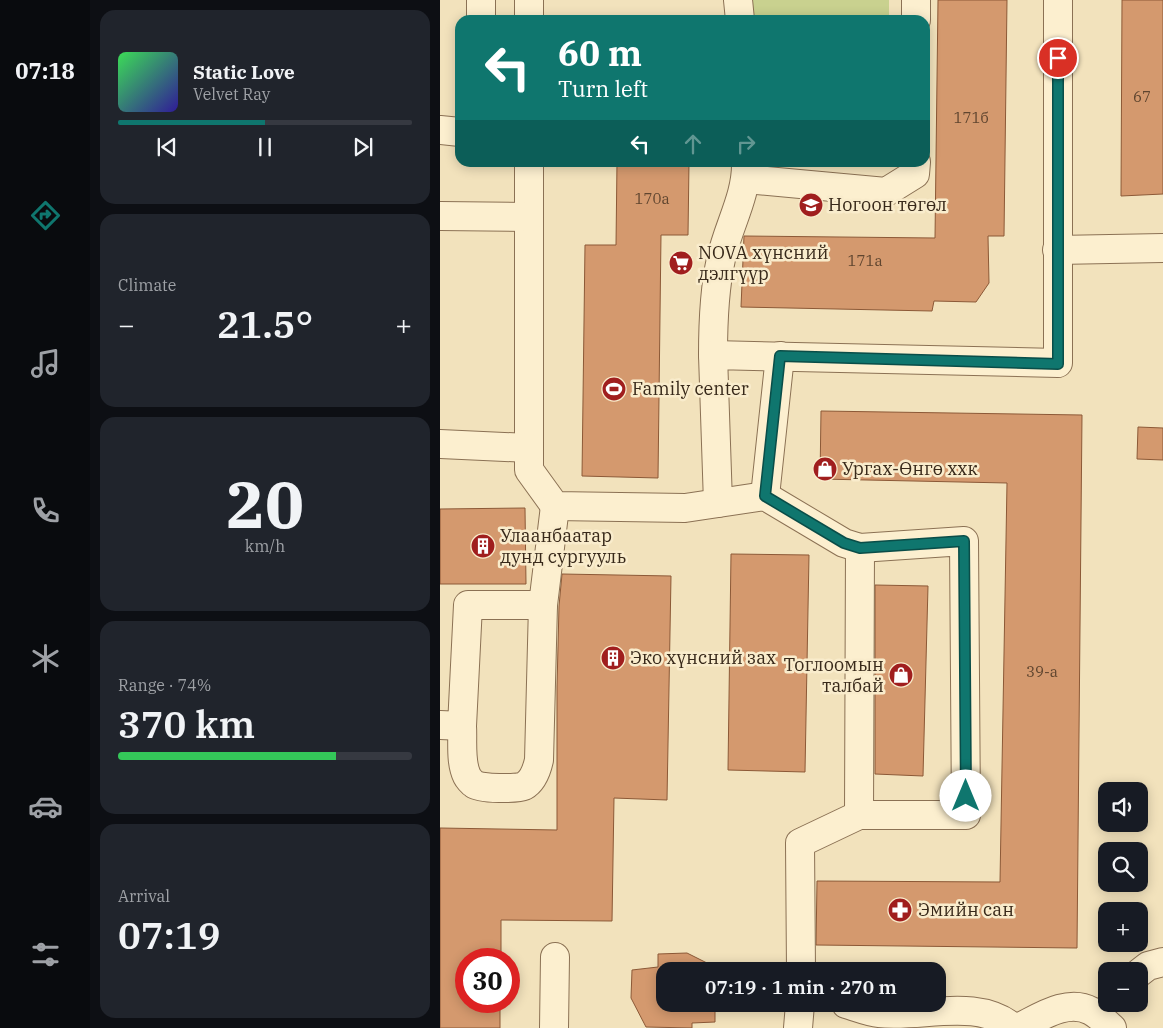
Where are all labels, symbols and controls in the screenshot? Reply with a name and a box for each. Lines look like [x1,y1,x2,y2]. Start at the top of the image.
text: 60 m [558,30,642,76]
icon: left [475,35,540,100]
pin [1037,37,1079,79]
icon: arrive [1044,44,1072,72]
text: 07:18 [15,56,75,85]
text: Static Love [193,60,295,84]
text: Turn left [558,74,648,103]
text: Velvet Ray [193,84,270,104]
house number: 67 [1133,87,1151,106]
house number: 171б [953,108,989,127]
icon: left [626,130,654,158]
icon: ahead [679,130,707,158]
icon: right [732,130,760,158]
icon: previous [153,133,181,161]
icon: pause [251,133,279,161]
icon: next [349,133,377,161]
house number: 170a [634,189,670,208]
school or university icon: Ногоон төгөл [798,192,824,218]
place label: Ногоон төгөл [828,193,947,216]
icon: directions [28,198,63,233]
place label: NOVA хүнсний дэлгүүр [698,241,829,285]
supermarket icon: NOVA хүнсний дэлгүүр [668,250,694,276]
house number: 171а [847,251,883,270]
text: Climate [118,275,176,295]
text: 21.5° [217,299,313,348]
text: − [118,306,135,343]
text: + [395,306,412,343]
icon: music [28,346,63,381]
sports icon: Family center [601,376,627,402]
place label: Family center [632,377,749,400]
shop icon: Ургах-Өнгө ххк [812,456,838,482]
place label: Ургах-Өнгө ххк [842,457,978,480]
text: 20 [226,461,304,546]
icon: phone [28,493,63,528]
place label: Улаанбаатар дунд сургууль [500,524,626,568]
building icon: Улаанбаатар дунд сургууль [470,533,496,559]
text: km/h [245,536,285,556]
icon: climate [28,641,63,676]
building icon: Эко хүнсний зах [600,645,626,671]
place label: Эко хүнсний зах [630,646,776,669]
place label: Тоглоомын талбай [783,653,884,697]
shop icon: Тоглоомын талбай [888,662,914,688]
house number: 39-а [1026,662,1058,681]
text: Range · 74% [118,675,211,695]
text: 370 km [118,699,255,748]
position arrow [939,769,991,821]
map controls [1098,782,1148,1012]
button: sound [1098,782,1148,832]
icon: car [28,789,63,824]
button: search [1098,842,1148,892]
text: Arrival [118,886,170,906]
pharmacy icon: Эмийн сан [887,897,913,923]
place label: Эмийн сан [918,898,1014,921]
button: + [1098,902,1148,952]
text: 07:19 [118,910,221,959]
icon: filters [28,937,63,972]
speed limit sign: 30 [455,948,520,1013]
button: − [1098,962,1148,1012]
text: 07:19 · 1 min · 270 m [705,975,897,999]

